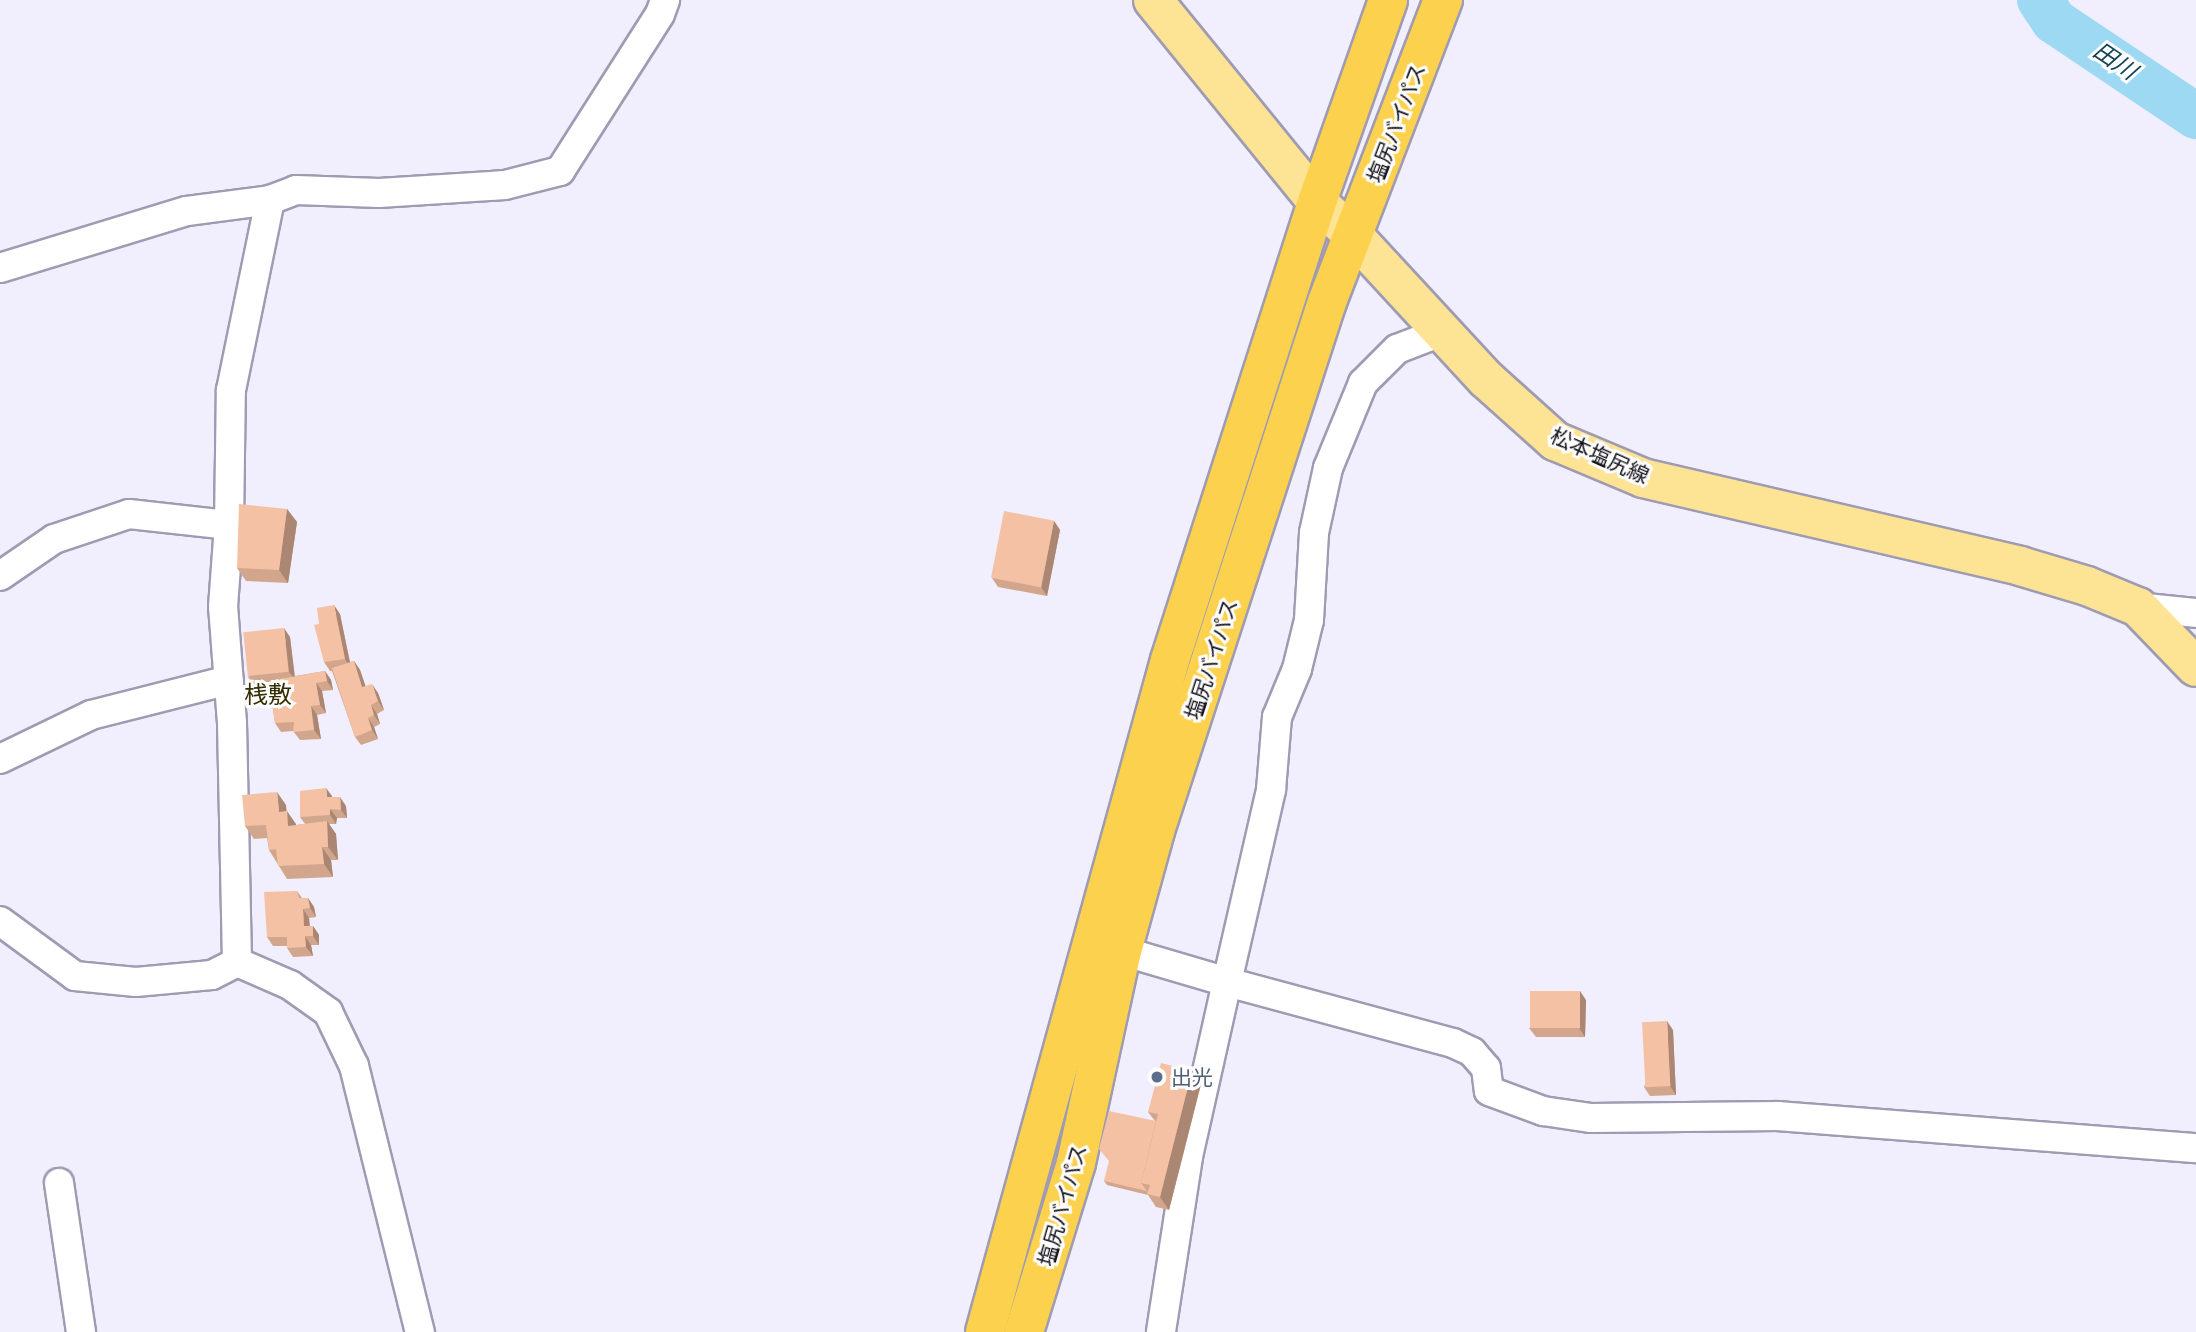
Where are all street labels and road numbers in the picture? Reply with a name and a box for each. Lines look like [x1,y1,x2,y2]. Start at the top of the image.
street label: 塩尻バイパス [1362,60,1430,186]
street label: 松本塩尻線 [1547,422,1653,488]
street label: 塩尻バイパス [1180,595,1242,723]
street label: 塩尻バイパス [1033,1141,1091,1269]

